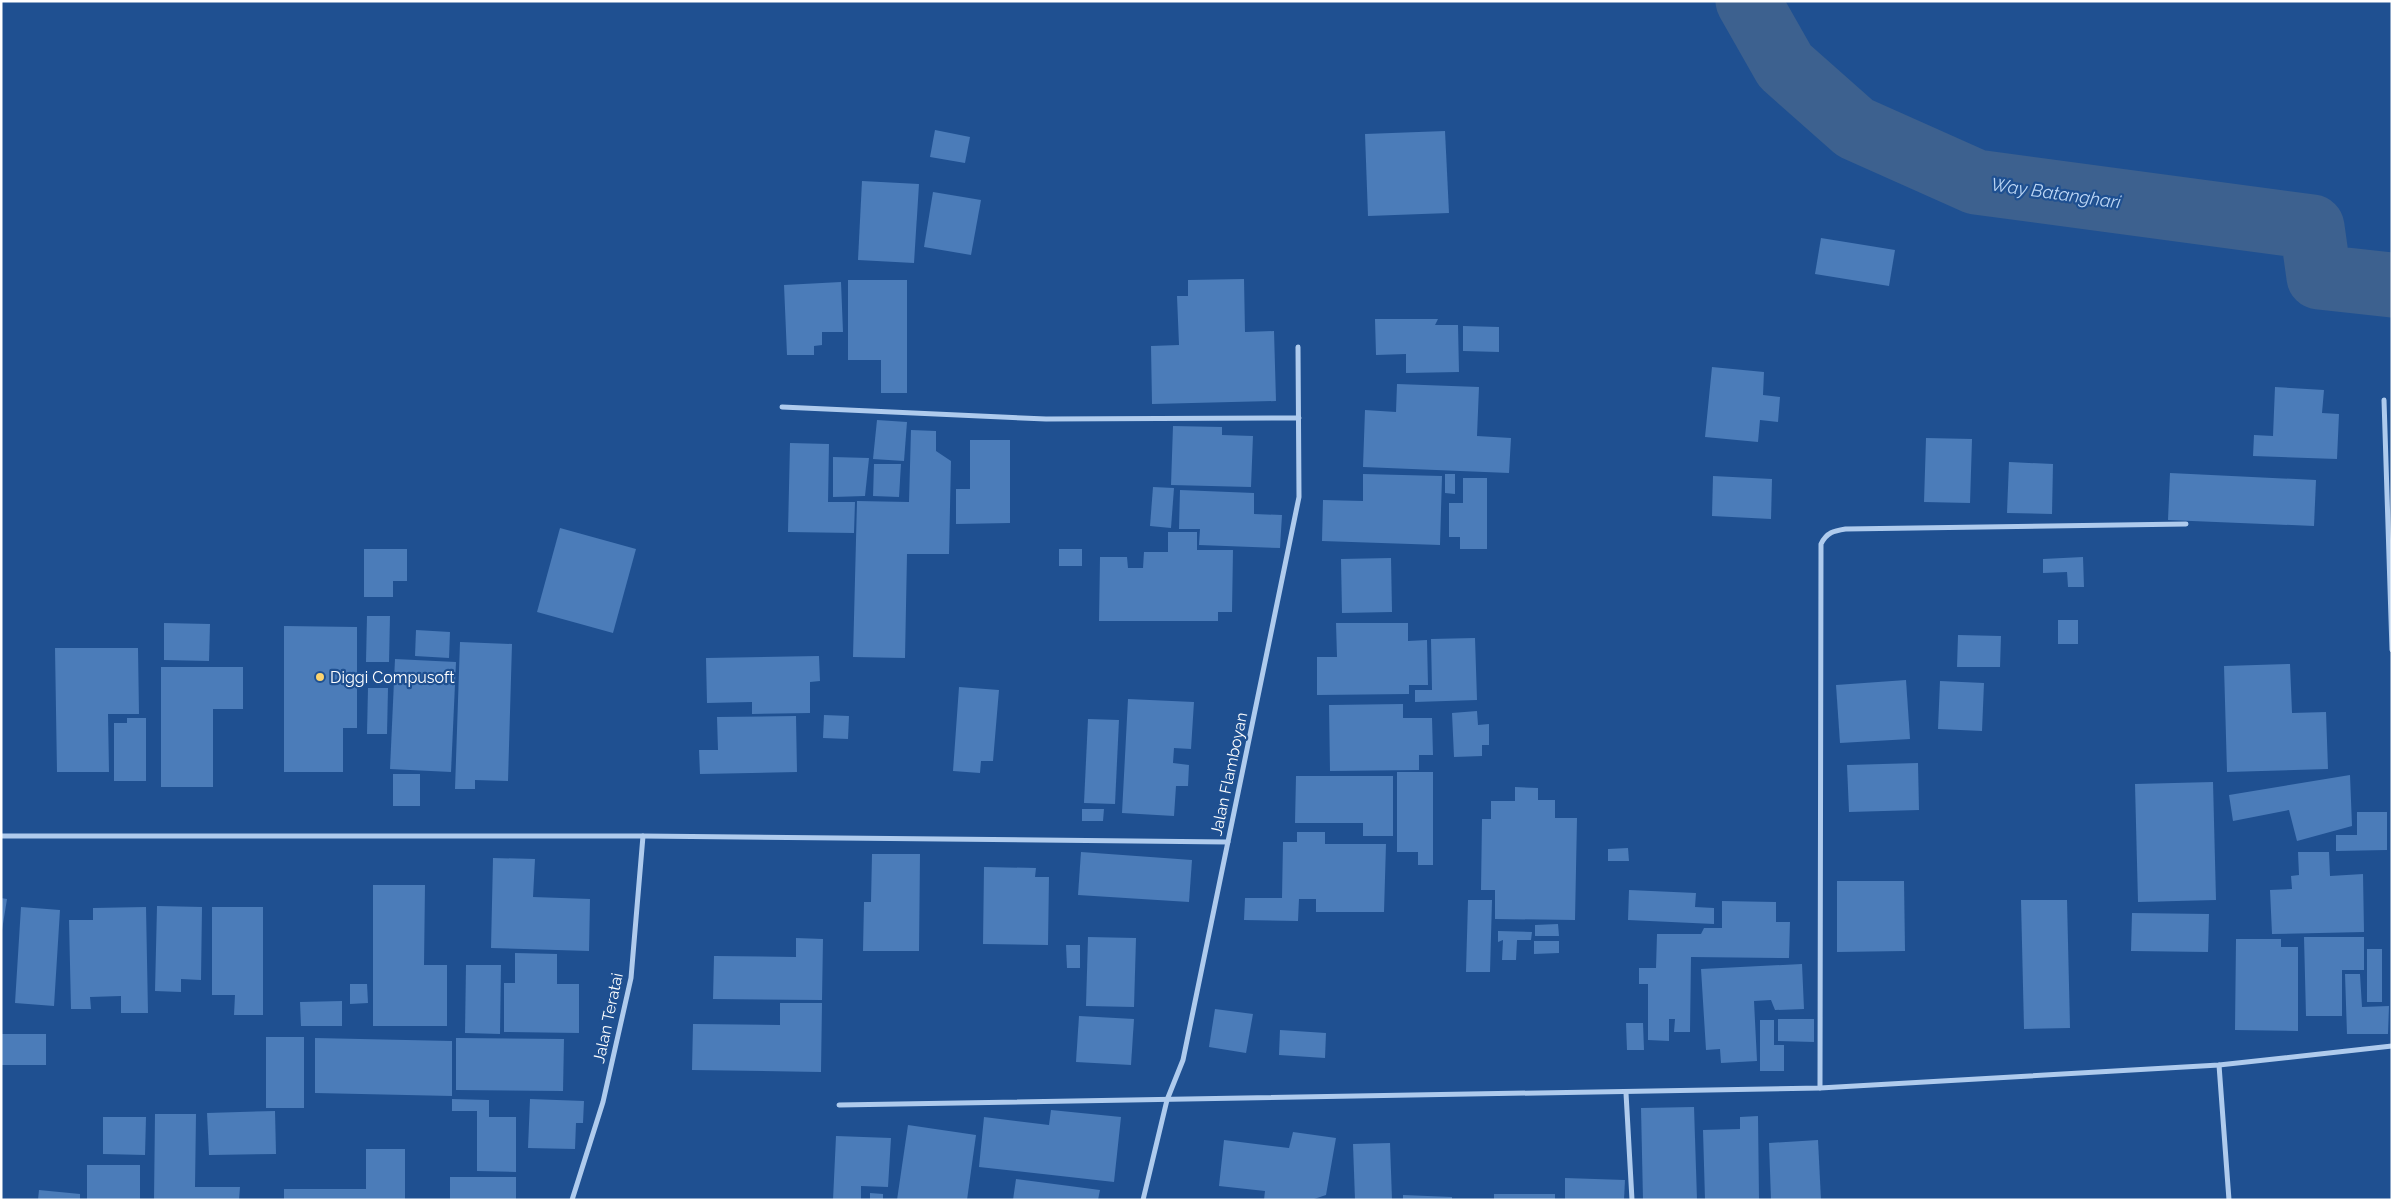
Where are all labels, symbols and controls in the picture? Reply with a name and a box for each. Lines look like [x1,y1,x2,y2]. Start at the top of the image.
water label: Way Batanghari [1990,174,2123,213]
place label: Diggi Compusoft [330,668,455,687]
marker: Diggi Compusoft [314,671,326,683]
street label: Jalan Flamboyan [1207,711,1251,837]
street label: Jalan Teratai [589,971,627,1065]

